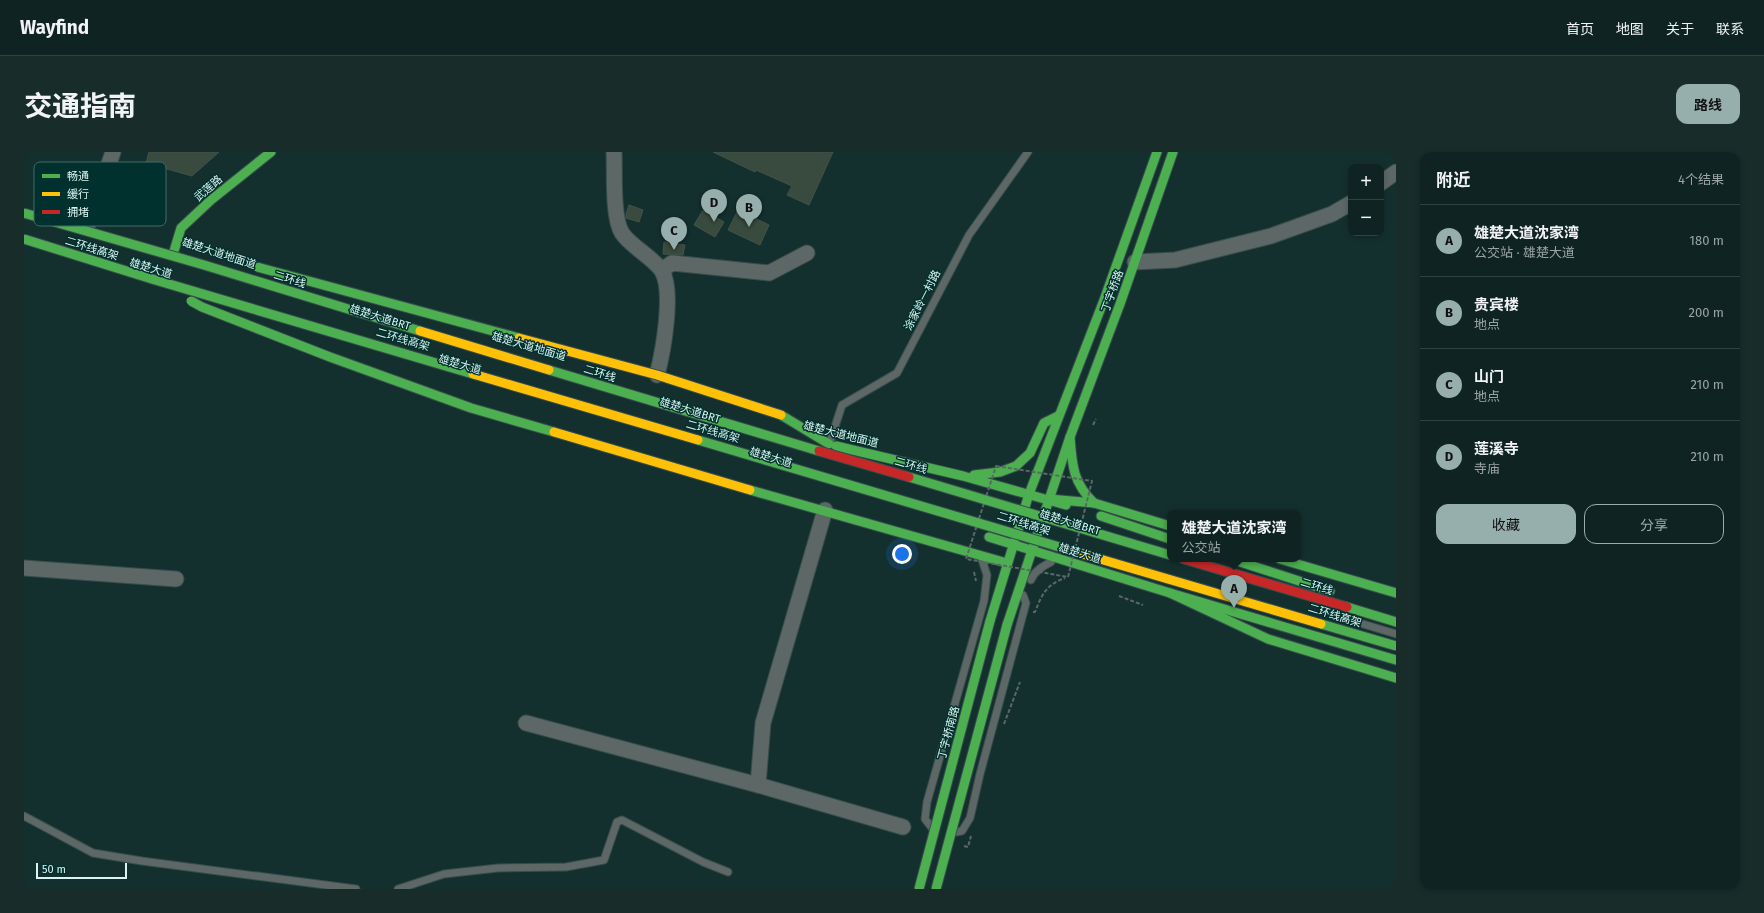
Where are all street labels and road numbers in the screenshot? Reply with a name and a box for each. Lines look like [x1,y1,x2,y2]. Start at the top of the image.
street label: 武莲路 [192,173,225,204]
street label: 二环线高架 [64,234,120,263]
street label: 雄楚大道地面道 [180,235,257,272]
street label: 雄楚大道 [128,256,174,281]
street label: 二环线 [272,268,308,291]
street label: 涂家岭一村路 [902,268,943,333]
street label: 丁字桥路 [1099,268,1126,314]
street label: 雄楚大道BRT [348,302,412,333]
street label: 二环线高架 [375,326,431,353]
street label: 雄楚大道地面道 [490,330,568,363]
street label: 雄楚大道 [437,352,483,377]
street label: 二环线 [582,362,618,385]
street label: 雄楚大道BRT [658,395,722,426]
street label: 二环线高架 [685,418,741,445]
street label: 雄楚大道地面道 [802,419,880,450]
street label: 雄楚大道 [748,445,794,470]
street label: 二环线 [893,455,929,476]
street label: 雄楚大道BRT [1038,507,1102,538]
street label: 二环线高架 [996,509,1052,538]
street label: 雄楚大道 [1057,541,1103,566]
street label: 二环线 [1299,575,1335,598]
street label: 二环线高架 [1307,601,1363,630]
street label: 丁字桥南路 [935,705,962,761]

